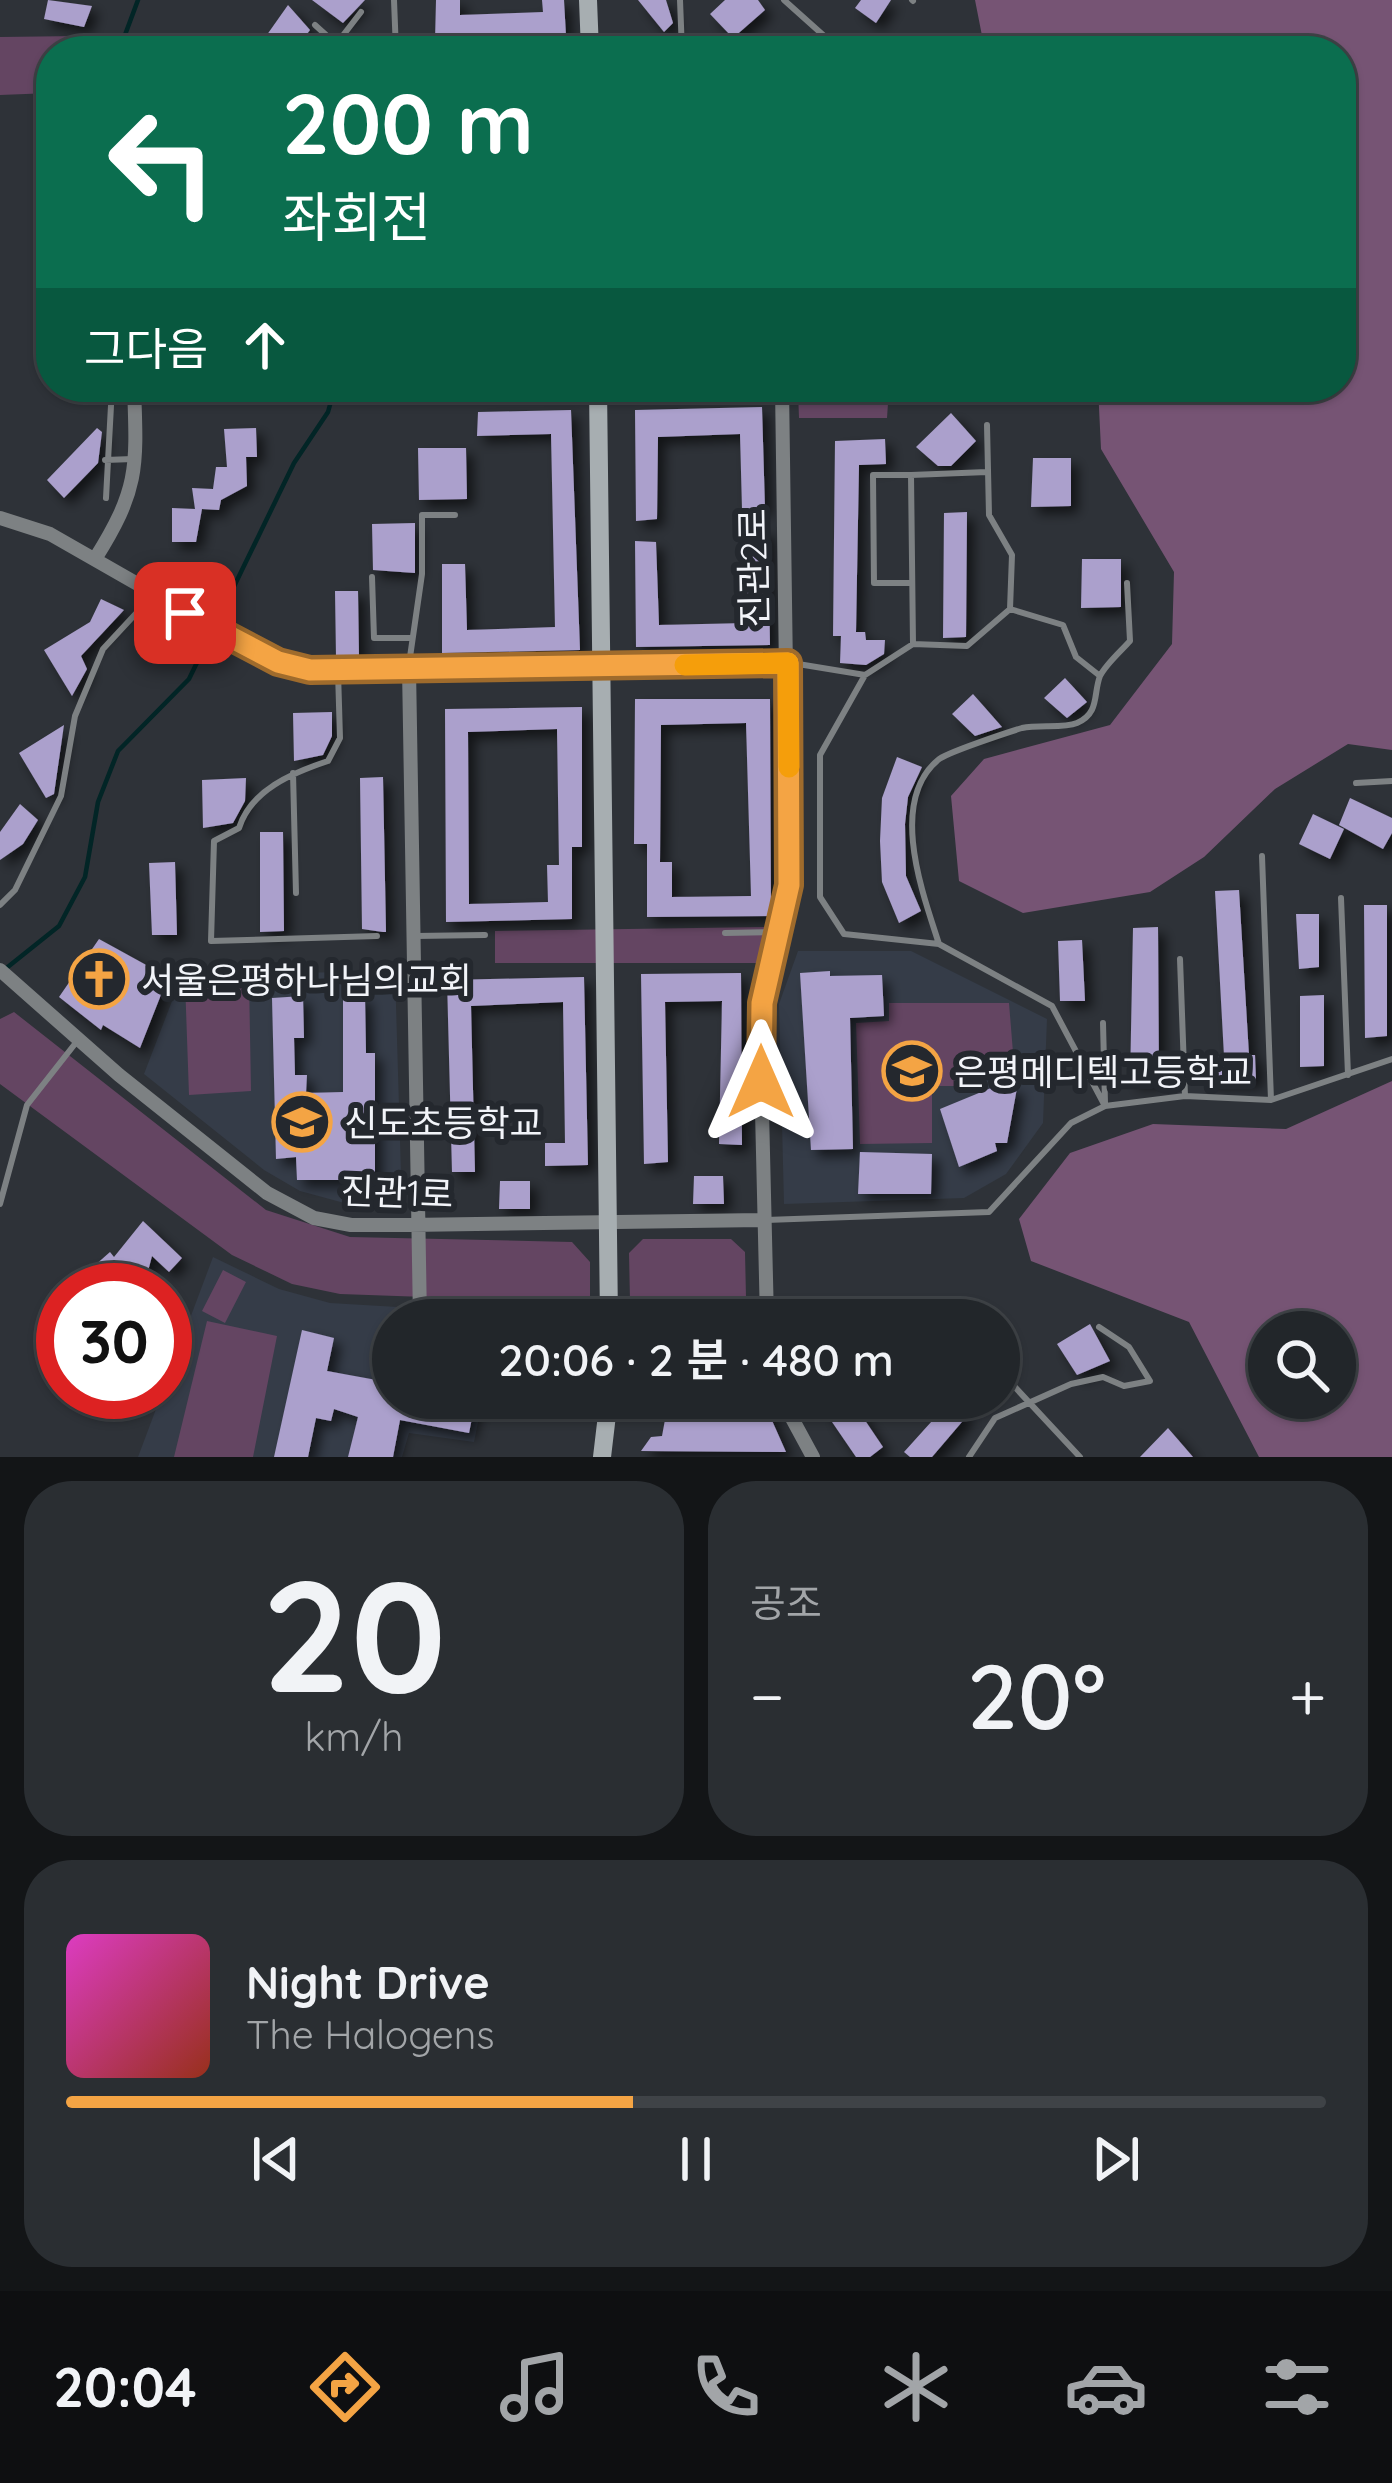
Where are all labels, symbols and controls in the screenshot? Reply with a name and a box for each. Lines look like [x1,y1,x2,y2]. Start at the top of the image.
text: 200 m [282,70,534,175]
icon: left [84,84,240,240]
text: 좌회전 [282,183,431,251]
icon: ahead [232,312,298,378]
text: 그다음 [84,320,208,376]
street label: 진관2로 [729,508,777,628]
pin [134,562,236,664]
icon: arrive [152,580,218,646]
church icon: 서울은평하나님의교회 [68,948,130,1010]
place label: 서울은평하나님의교회 [141,957,472,1002]
position arrow [698,1019,824,1145]
school or university icon: 은평메디텍고등학교 [881,1040,943,1102]
place label: 은평메디텍고등학교 [954,1049,1252,1094]
school or university icon: 신도초등학교 [271,1091,333,1153]
place label: 신도초등학교 [344,1100,543,1145]
street label: 진관1로 [340,1168,454,1216]
speed limit sign: 30 [36,1263,192,1419]
map controls [1248,1311,1356,1419]
button: search [1248,1311,1356,1419]
text: 20:06 · 2 분 · 480 m [498,1331,894,1387]
text: 20 [262,1536,446,1731]
text: 공조 [750,1578,822,1627]
text: 20° [967,1639,1106,1752]
text: − [750,1654,784,1737]
text: + [1289,1654,1326,1737]
text: km/h [305,1712,403,1761]
text: Night Drive [246,1954,490,2010]
text: The Halogens [246,2010,495,2059]
icon: previous [243,2126,309,2192]
icon: pause [663,2126,729,2192]
icon: next [1083,2126,1149,2192]
icon: directions [303,2345,387,2429]
icon: music [493,2345,577,2429]
icon: phone [684,2345,768,2429]
icon: climate [874,2345,958,2429]
icon: car [1064,2345,1148,2429]
icon: filters [1255,2345,1339,2429]
text: 20:04 [53,2353,197,2421]

